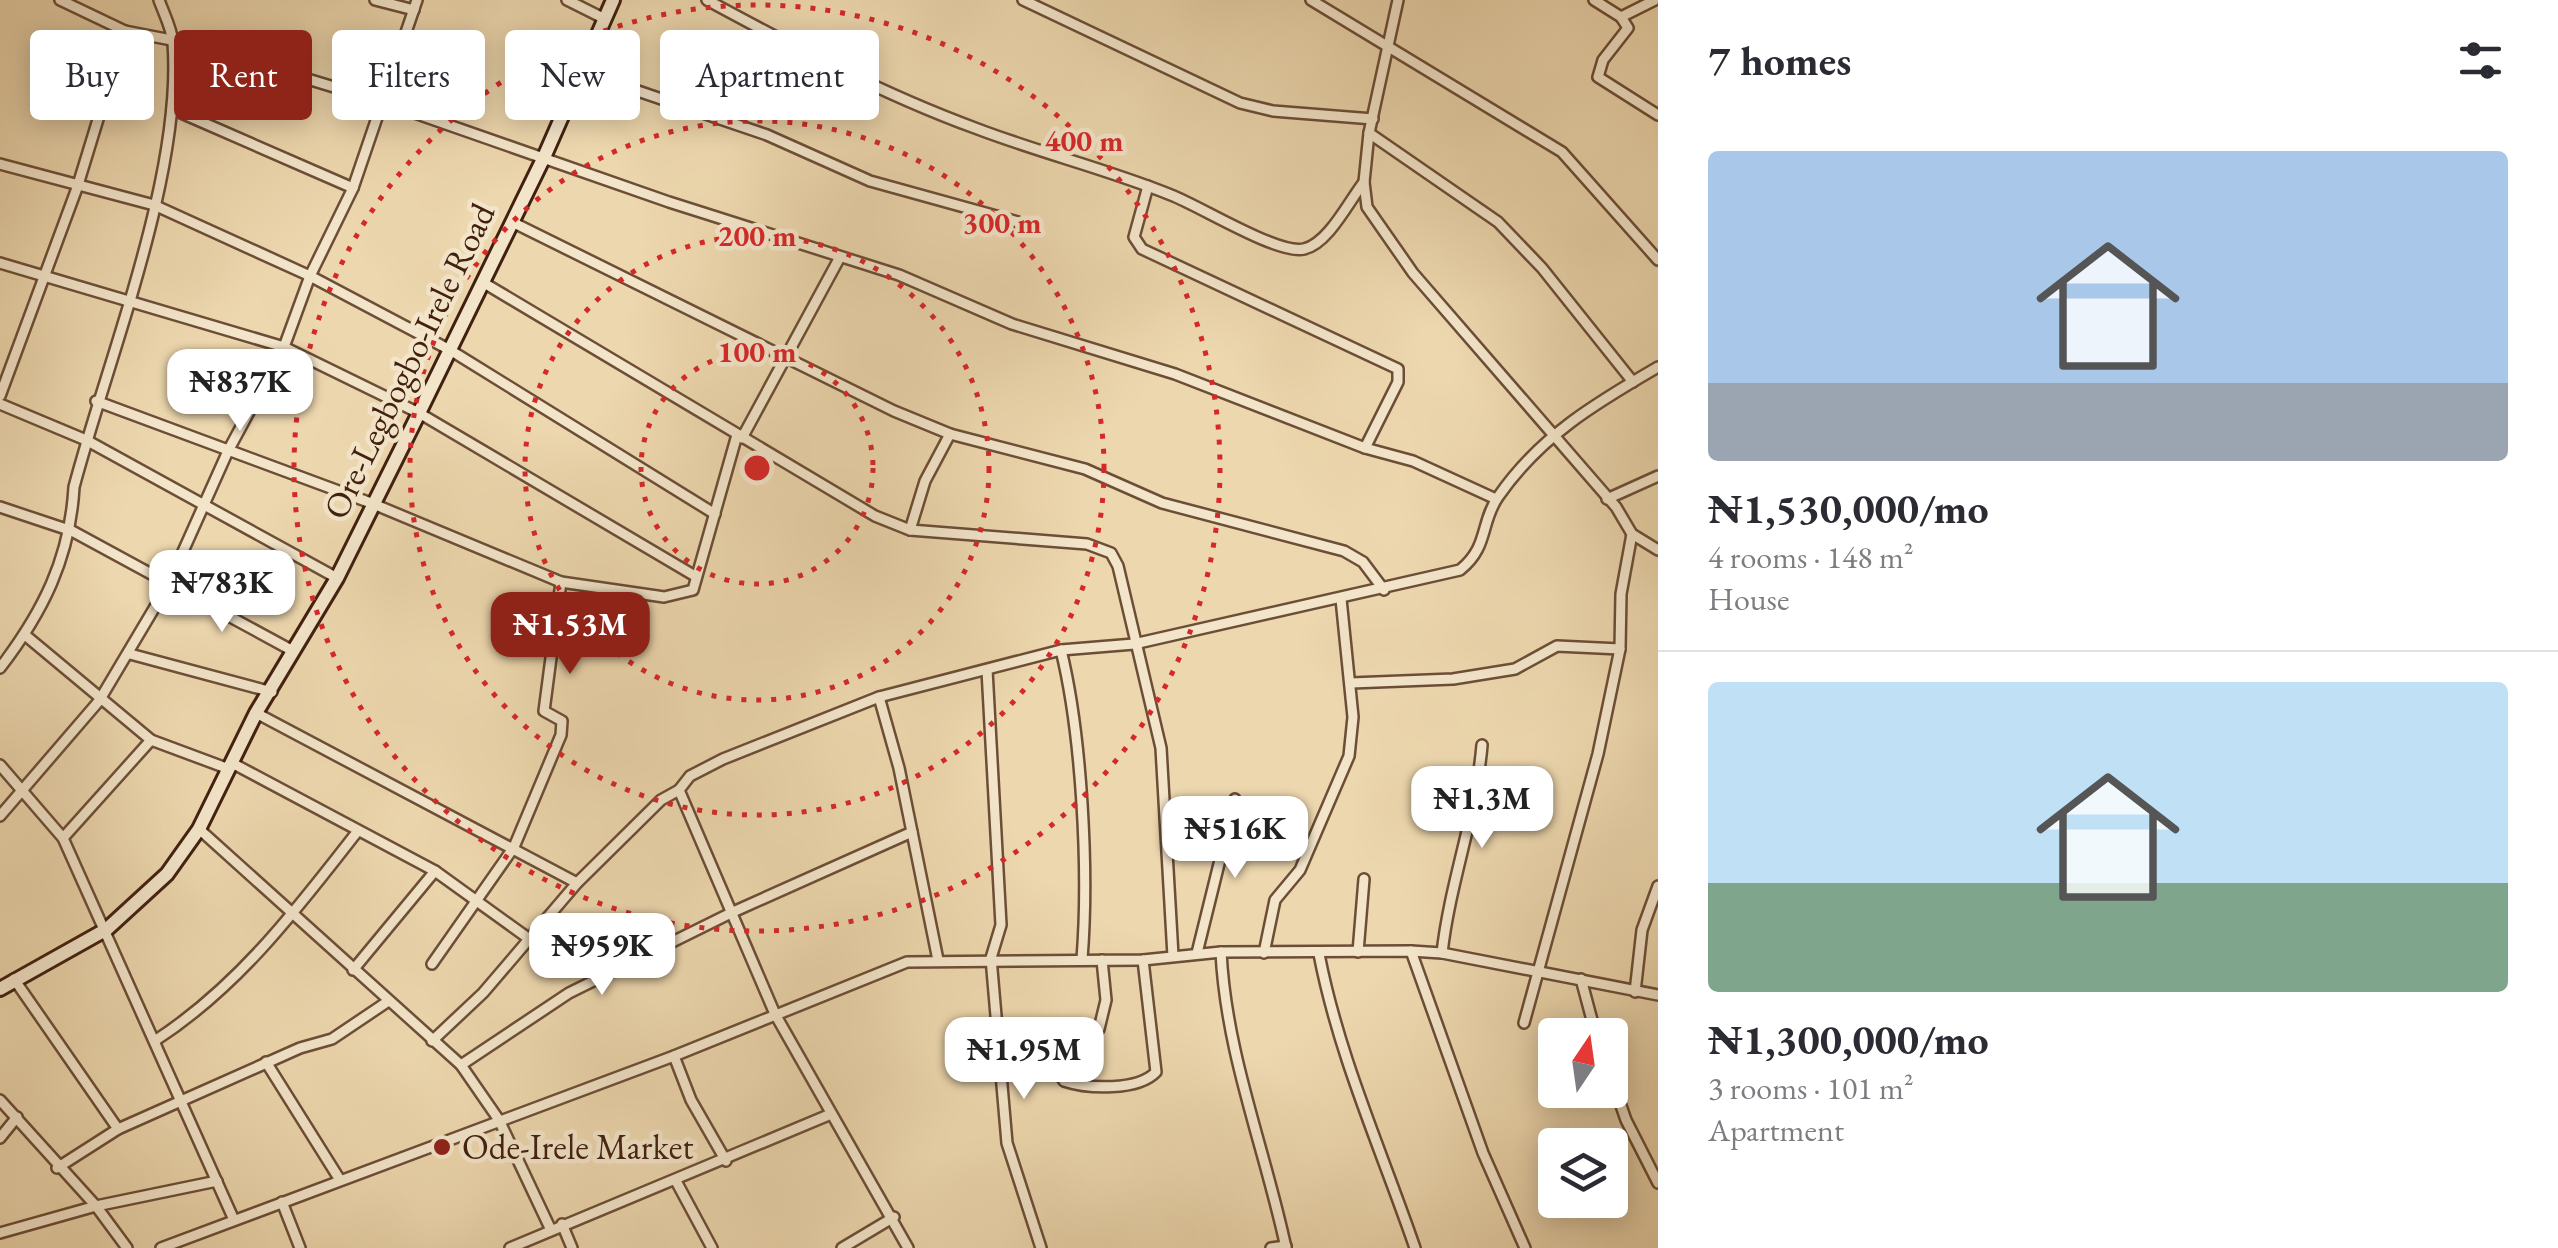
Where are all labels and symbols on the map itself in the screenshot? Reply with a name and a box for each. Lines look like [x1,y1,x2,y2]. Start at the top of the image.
text: 400 m [1045,121,1123,160]
street label: Ore-Legbogbo-Irele Road [312,195,505,526]
text: 300 m [963,203,1041,242]
text: 200 m [718,216,796,255]
text: 100 m [718,332,796,371]
pin: ₦837K [170,349,310,434]
centre of rings [739,450,775,486]
pin: ₦783K [152,550,292,635]
pin: ₦1.53M [489,592,651,677]
pin: ₦1.3M [1412,766,1552,851]
pin: ₦516K [1165,796,1305,881]
pin: ₦959K [532,913,672,998]
pin: ₦1.95M [943,1017,1105,1102]
north arrow [1538,1018,1628,1108]
place label: Ode-Irele Market [462,1124,694,1169]
marker: Ode-Irele Market [431,1136,453,1158]

